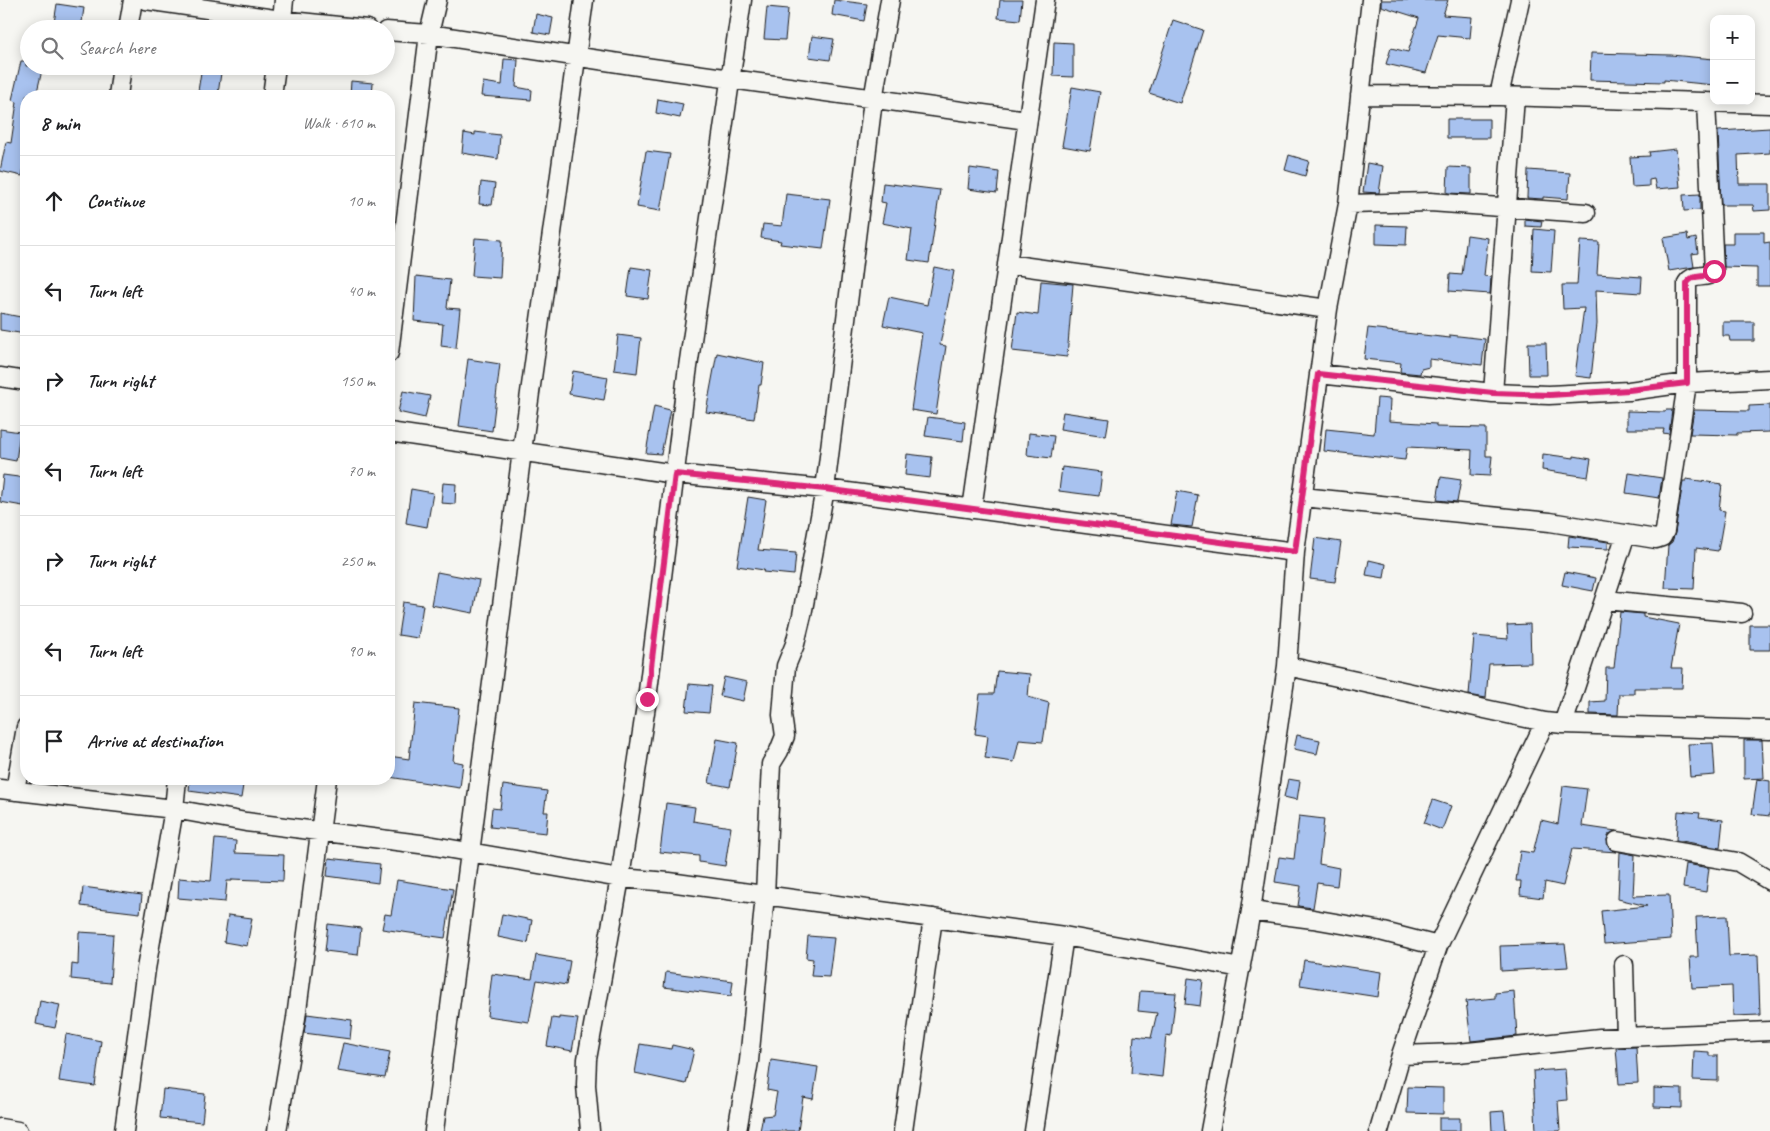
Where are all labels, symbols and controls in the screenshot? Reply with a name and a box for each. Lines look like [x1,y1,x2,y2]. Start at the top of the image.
map controls [1710,15,1755,105]
button: + [1710,15,1755,60]
search box [20,20,395,75]
icon: search [38,34,66,62]
text: Search here [78,36,155,60]
button: − [1710,60,1755,105]
text: 8 min [40,110,80,136]
text: Walk · 610 m [303,113,375,133]
icon: ahead [40,187,68,215]
text: Continue [87,189,144,213]
text: 10 m [348,191,375,211]
route start [1703,260,1726,283]
icon: left [40,277,68,305]
text: Turn left [87,279,142,303]
text: 40 m [348,281,375,301]
icon: right [40,367,68,395]
text: Turn right [87,369,154,393]
text: 150 m [341,371,375,391]
icon: left [40,457,68,485]
text: Turn left [87,459,142,483]
text: 70 m [348,461,375,481]
icon: right [40,547,68,575]
text: Turn right [87,549,154,573]
text: 250 m [341,551,375,571]
icon: left [40,637,68,665]
text: Turn left [87,639,142,663]
text: 90 m [348,641,375,661]
route end [636,688,659,711]
icon: arrive [40,727,68,755]
text: Arrive at destination [87,729,223,753]

